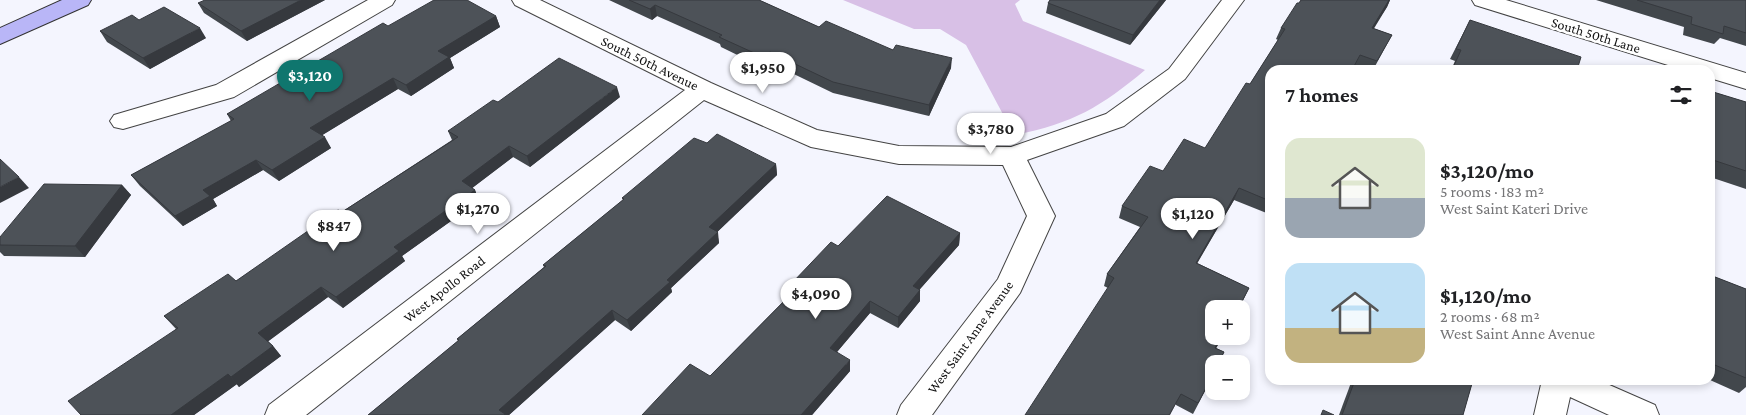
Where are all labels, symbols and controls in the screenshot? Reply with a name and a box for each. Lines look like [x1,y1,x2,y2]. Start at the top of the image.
street label: South 50th Lane [1550,14,1642,56]
street label: South 50th Avenue [599,33,701,93]
pin: $1,950 [722,52,804,94]
pin: $3,120 [269,59,351,102]
text: $1,950 [741,59,785,76]
text: $3,120 [288,67,332,84]
icon: filters [1667,81,1695,109]
text: 7 homes [1285,83,1358,107]
pin: $3,780 [950,112,1032,155]
text: $3,780 [968,120,1014,137]
icon: home [1325,158,1385,218]
text: $3,120/mo [1440,159,1534,183]
text: 5 rooms · 183 m² [1440,183,1544,200]
pin: $1,270 [437,192,519,235]
pin: $1,120 [1152,198,1234,240]
text: $1,270 [456,200,500,217]
text: West Saint Kateri Drive [1440,200,1588,217]
text: $1,120 [1172,205,1214,222]
pin: $847 [304,210,364,252]
text: $847 [317,217,351,234]
street label: West Apollo Road [400,252,488,326]
street label: West Saint Anne Avenue [924,277,1016,397]
pin: $4,090 [775,278,857,320]
icon: home [1325,283,1385,343]
text: $1,120/mo [1440,284,1532,308]
text: $4,090 [791,285,841,302]
map controls [1205,300,1250,400]
button: + [1205,300,1250,345]
text: 2 rooms · 68 m² [1440,308,1540,325]
text: West Saint Anne Avenue [1440,325,1595,342]
button: − [1205,355,1250,400]

